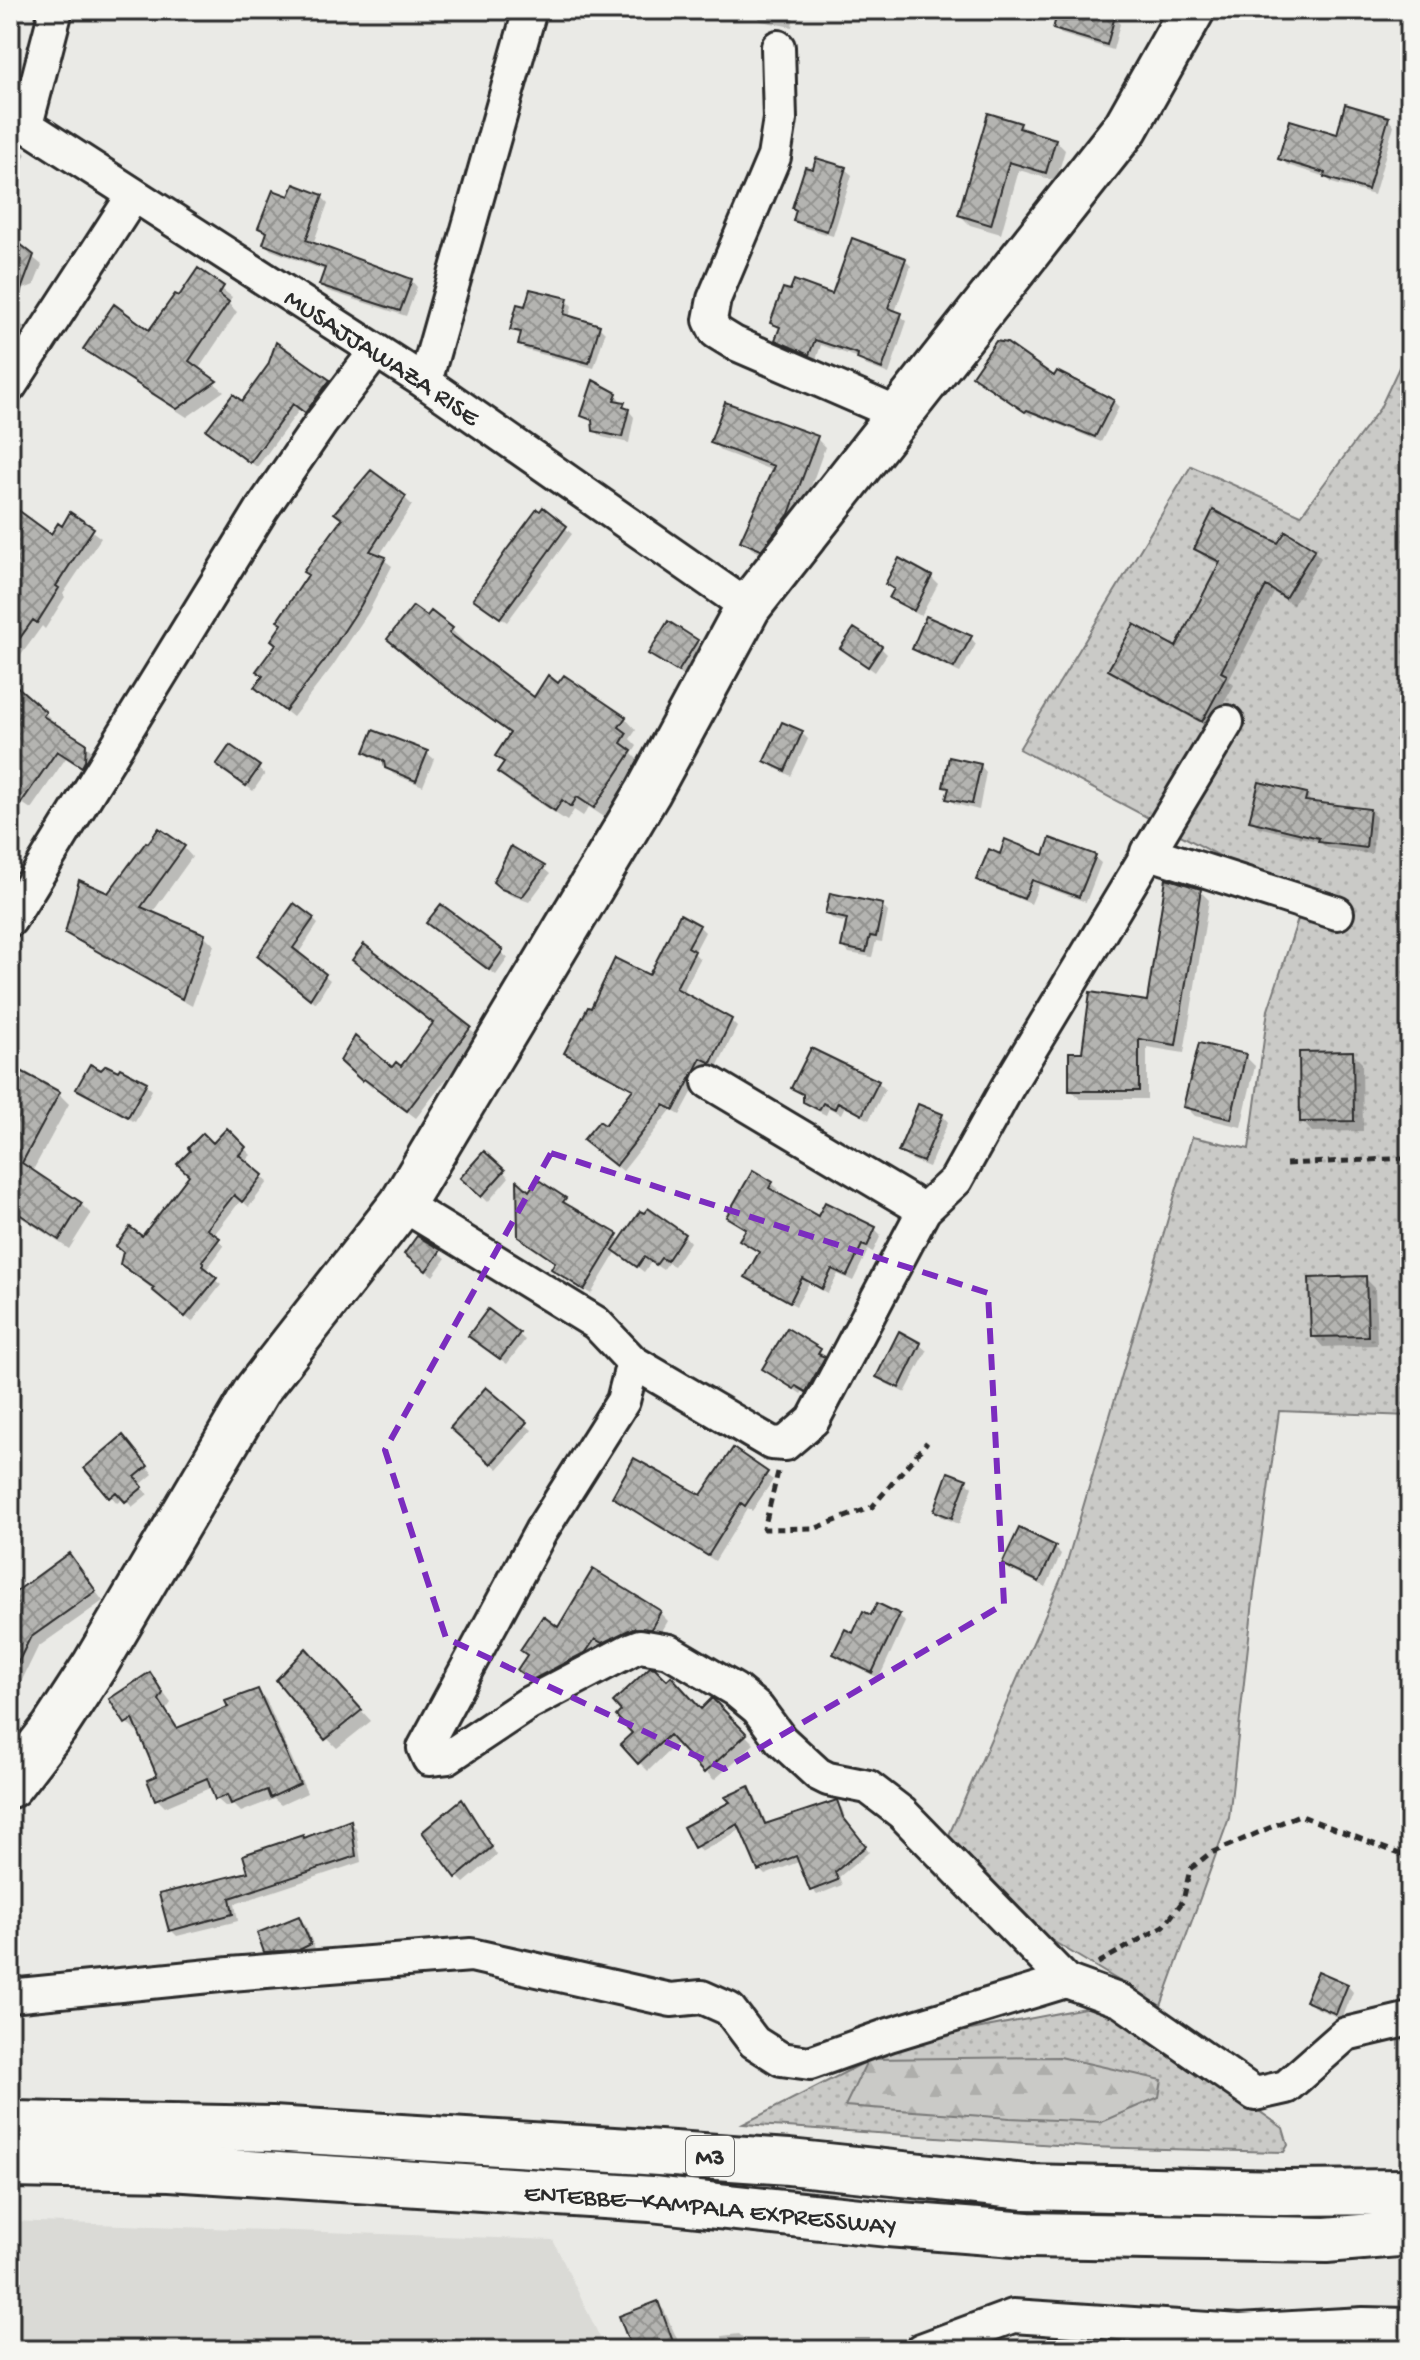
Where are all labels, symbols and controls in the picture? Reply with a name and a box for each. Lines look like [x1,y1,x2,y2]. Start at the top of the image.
street label: MUSAJJAWAZA RISE [277,284,485,436]
road number: M3 [686,2136,734,2176]
street label: ENTEBBE–KAMPALA EXPRESSWAY [523,2180,898,2245]

